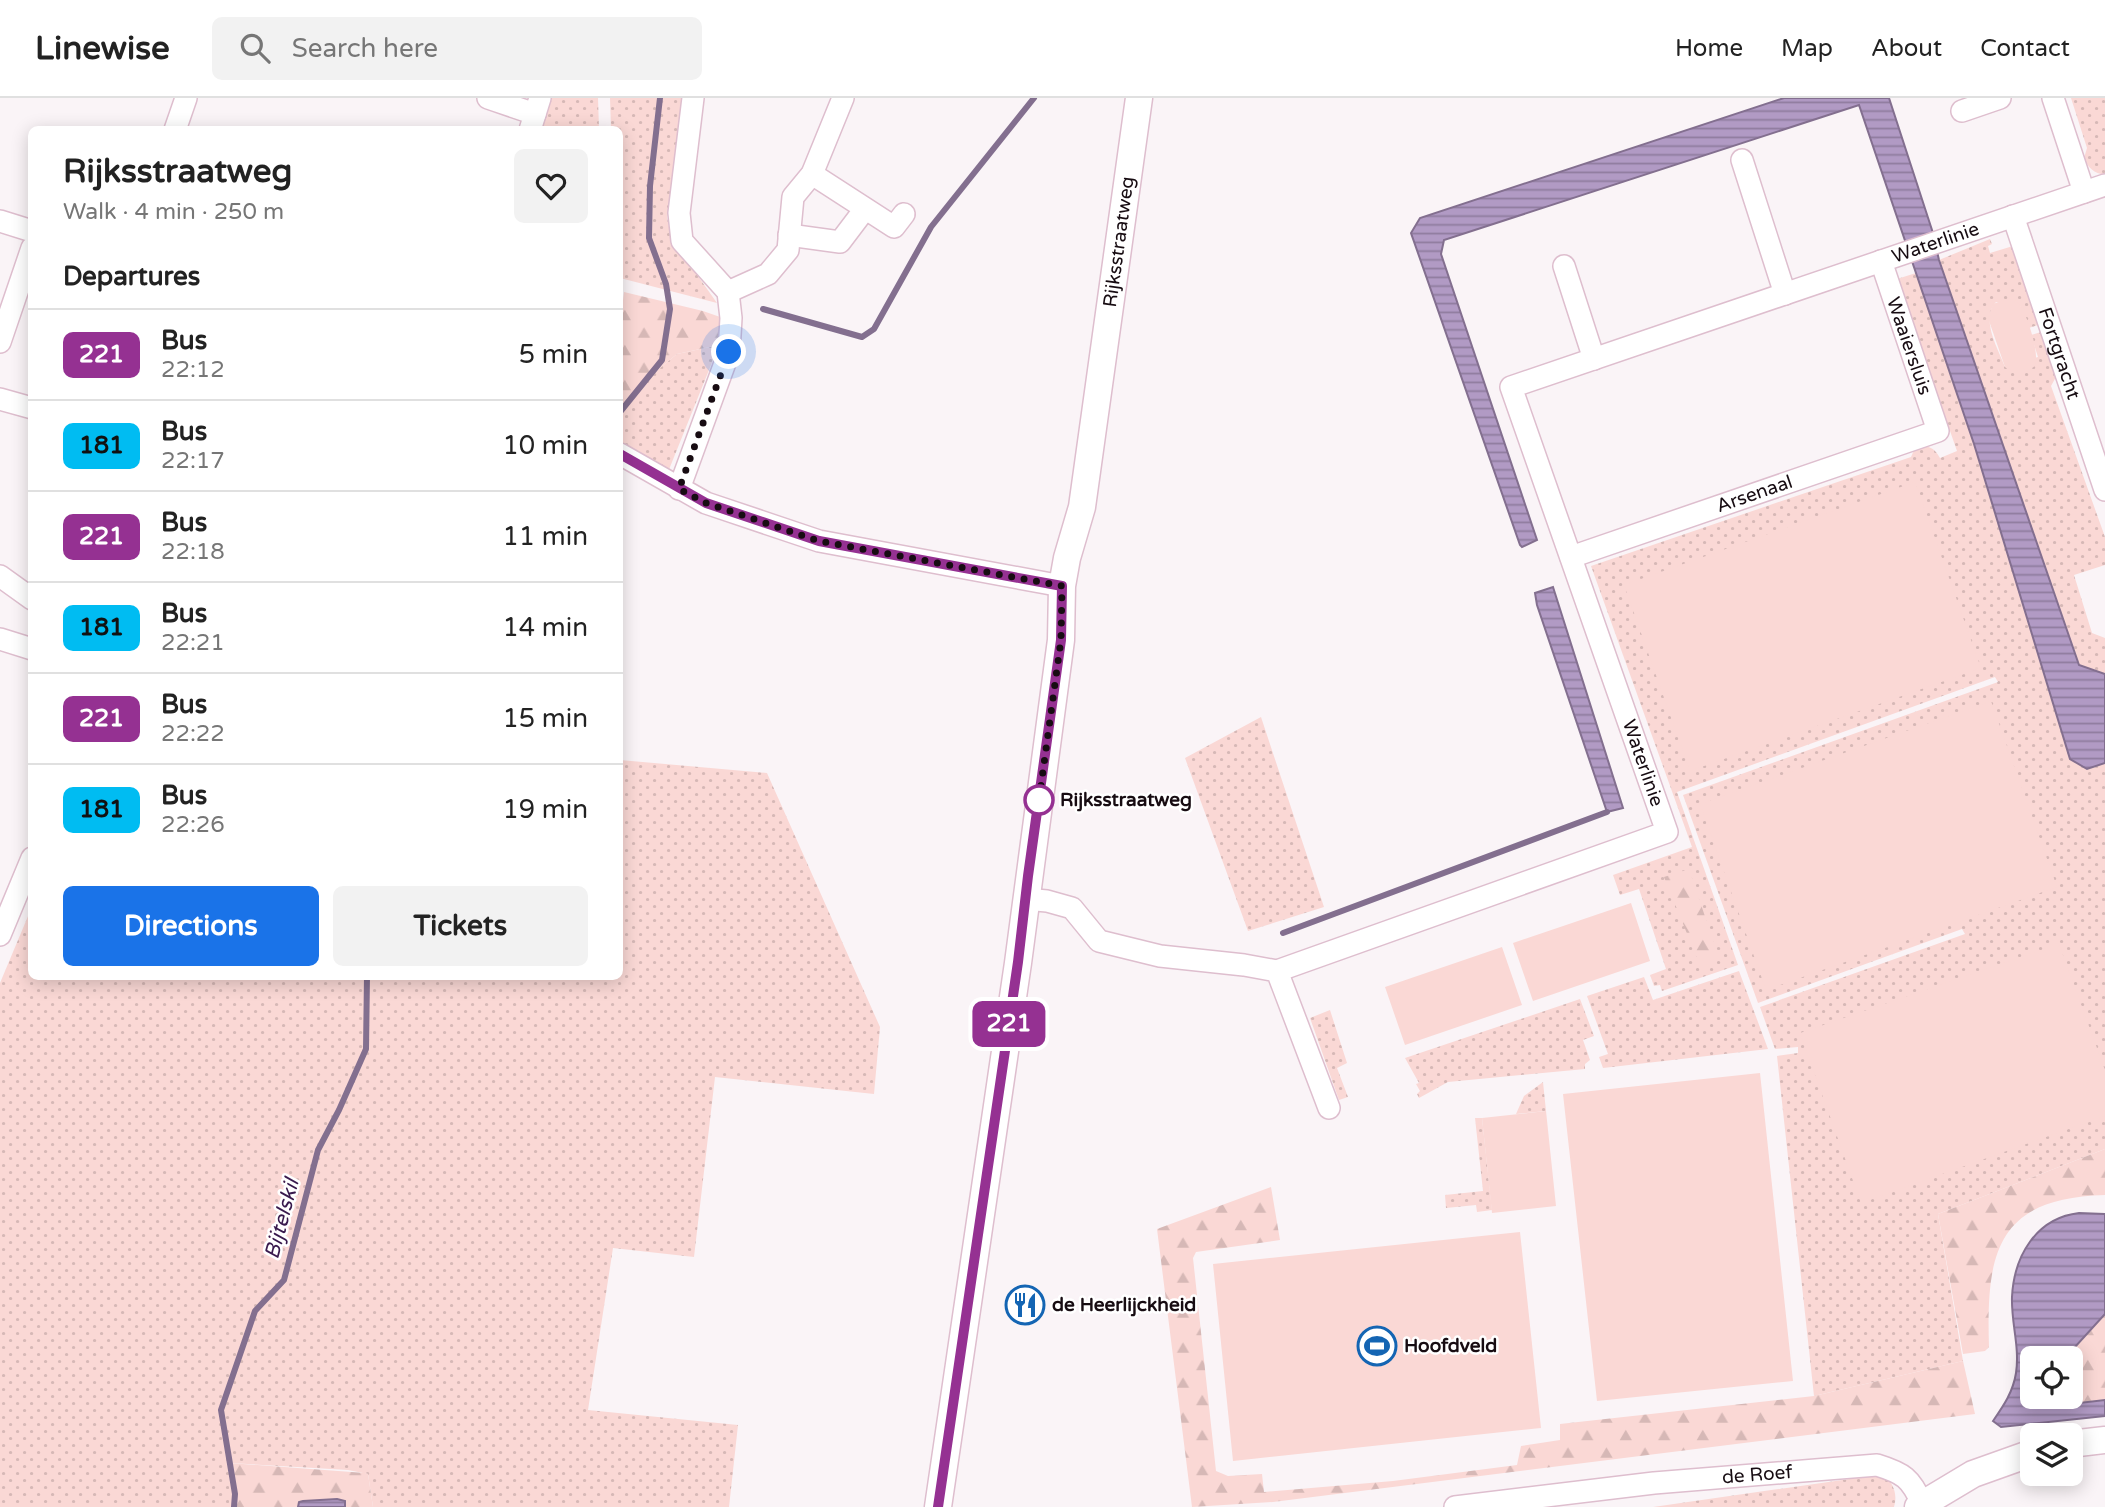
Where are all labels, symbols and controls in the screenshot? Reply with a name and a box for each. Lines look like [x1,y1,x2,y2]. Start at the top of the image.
search box [212,17,702,80]
text: Linewise [35,29,170,68]
icon: search [236,29,274,67]
text: Search here [292,33,438,64]
text: Home [1675,34,1743,63]
text: Map [1781,34,1833,63]
text: About [1871,34,1942,63]
text: Contact [1980,34,2070,63]
button: heart [514,149,588,223]
text: Rijksstraatweg [63,152,292,191]
street label: Rijksstraatweg [1099,175,1139,309]
text: Walk · 4 min · 250 m [63,198,284,226]
street label: Waterlinie [1889,218,1982,268]
text: Departures [63,261,200,292]
street label: Waaiersluis [1882,294,1936,398]
street label: Fortgracht [2034,305,2085,402]
text: Bus [161,325,207,356]
your location [711,334,746,369]
text: 5 min [519,339,588,370]
text: 221 [79,340,124,369]
text: 22:12 [161,356,225,384]
text: Bus [161,416,207,447]
text: 10 min [502,430,588,461]
text: 181 [79,431,124,460]
text: 22:17 [161,447,225,475]
street label: Arsenaal [1714,471,1795,517]
text: Bus [161,507,207,538]
text: 11 min [502,521,588,552]
text: 221 [79,522,124,551]
text: 22:18 [161,538,225,566]
text: Bus [161,598,207,629]
text: 14 min [502,612,588,643]
text: 181 [79,613,124,642]
text: 22:21 [161,629,225,657]
text: Bus [161,689,207,720]
text: 15 min [502,703,588,734]
text: 221 [79,704,124,733]
street label: Waterlinie [1618,717,1668,809]
text: 22:22 [161,720,225,748]
text: Bus [161,780,207,811]
marker: Rijksstraatweg [1024,785,1054,815]
place label: Rijksstraatweg [1060,789,1192,812]
text: 19 min [502,794,588,825]
text: 181 [79,795,124,824]
text: 22:26 [161,811,225,839]
button: Directions [63,886,319,966]
button: Tickets [333,886,588,966]
line badge: 221 [969,1001,1049,1047]
text: 221 [986,1009,1032,1038]
water label: Bijtelskil [259,1174,305,1262]
restaurant icon: de Heerlijckheid [1004,1284,1046,1326]
place label: de Heerlijckheid [1052,1294,1196,1317]
sports icon: Hoofdveld [1356,1325,1398,1367]
place label: Hoofdveld [1404,1335,1497,1357]
map controls [2020,1346,2083,1486]
button: locate [2020,1346,2083,1409]
button: layers [2020,1423,2083,1486]
street label: de Roef [1721,1461,1794,1488]

